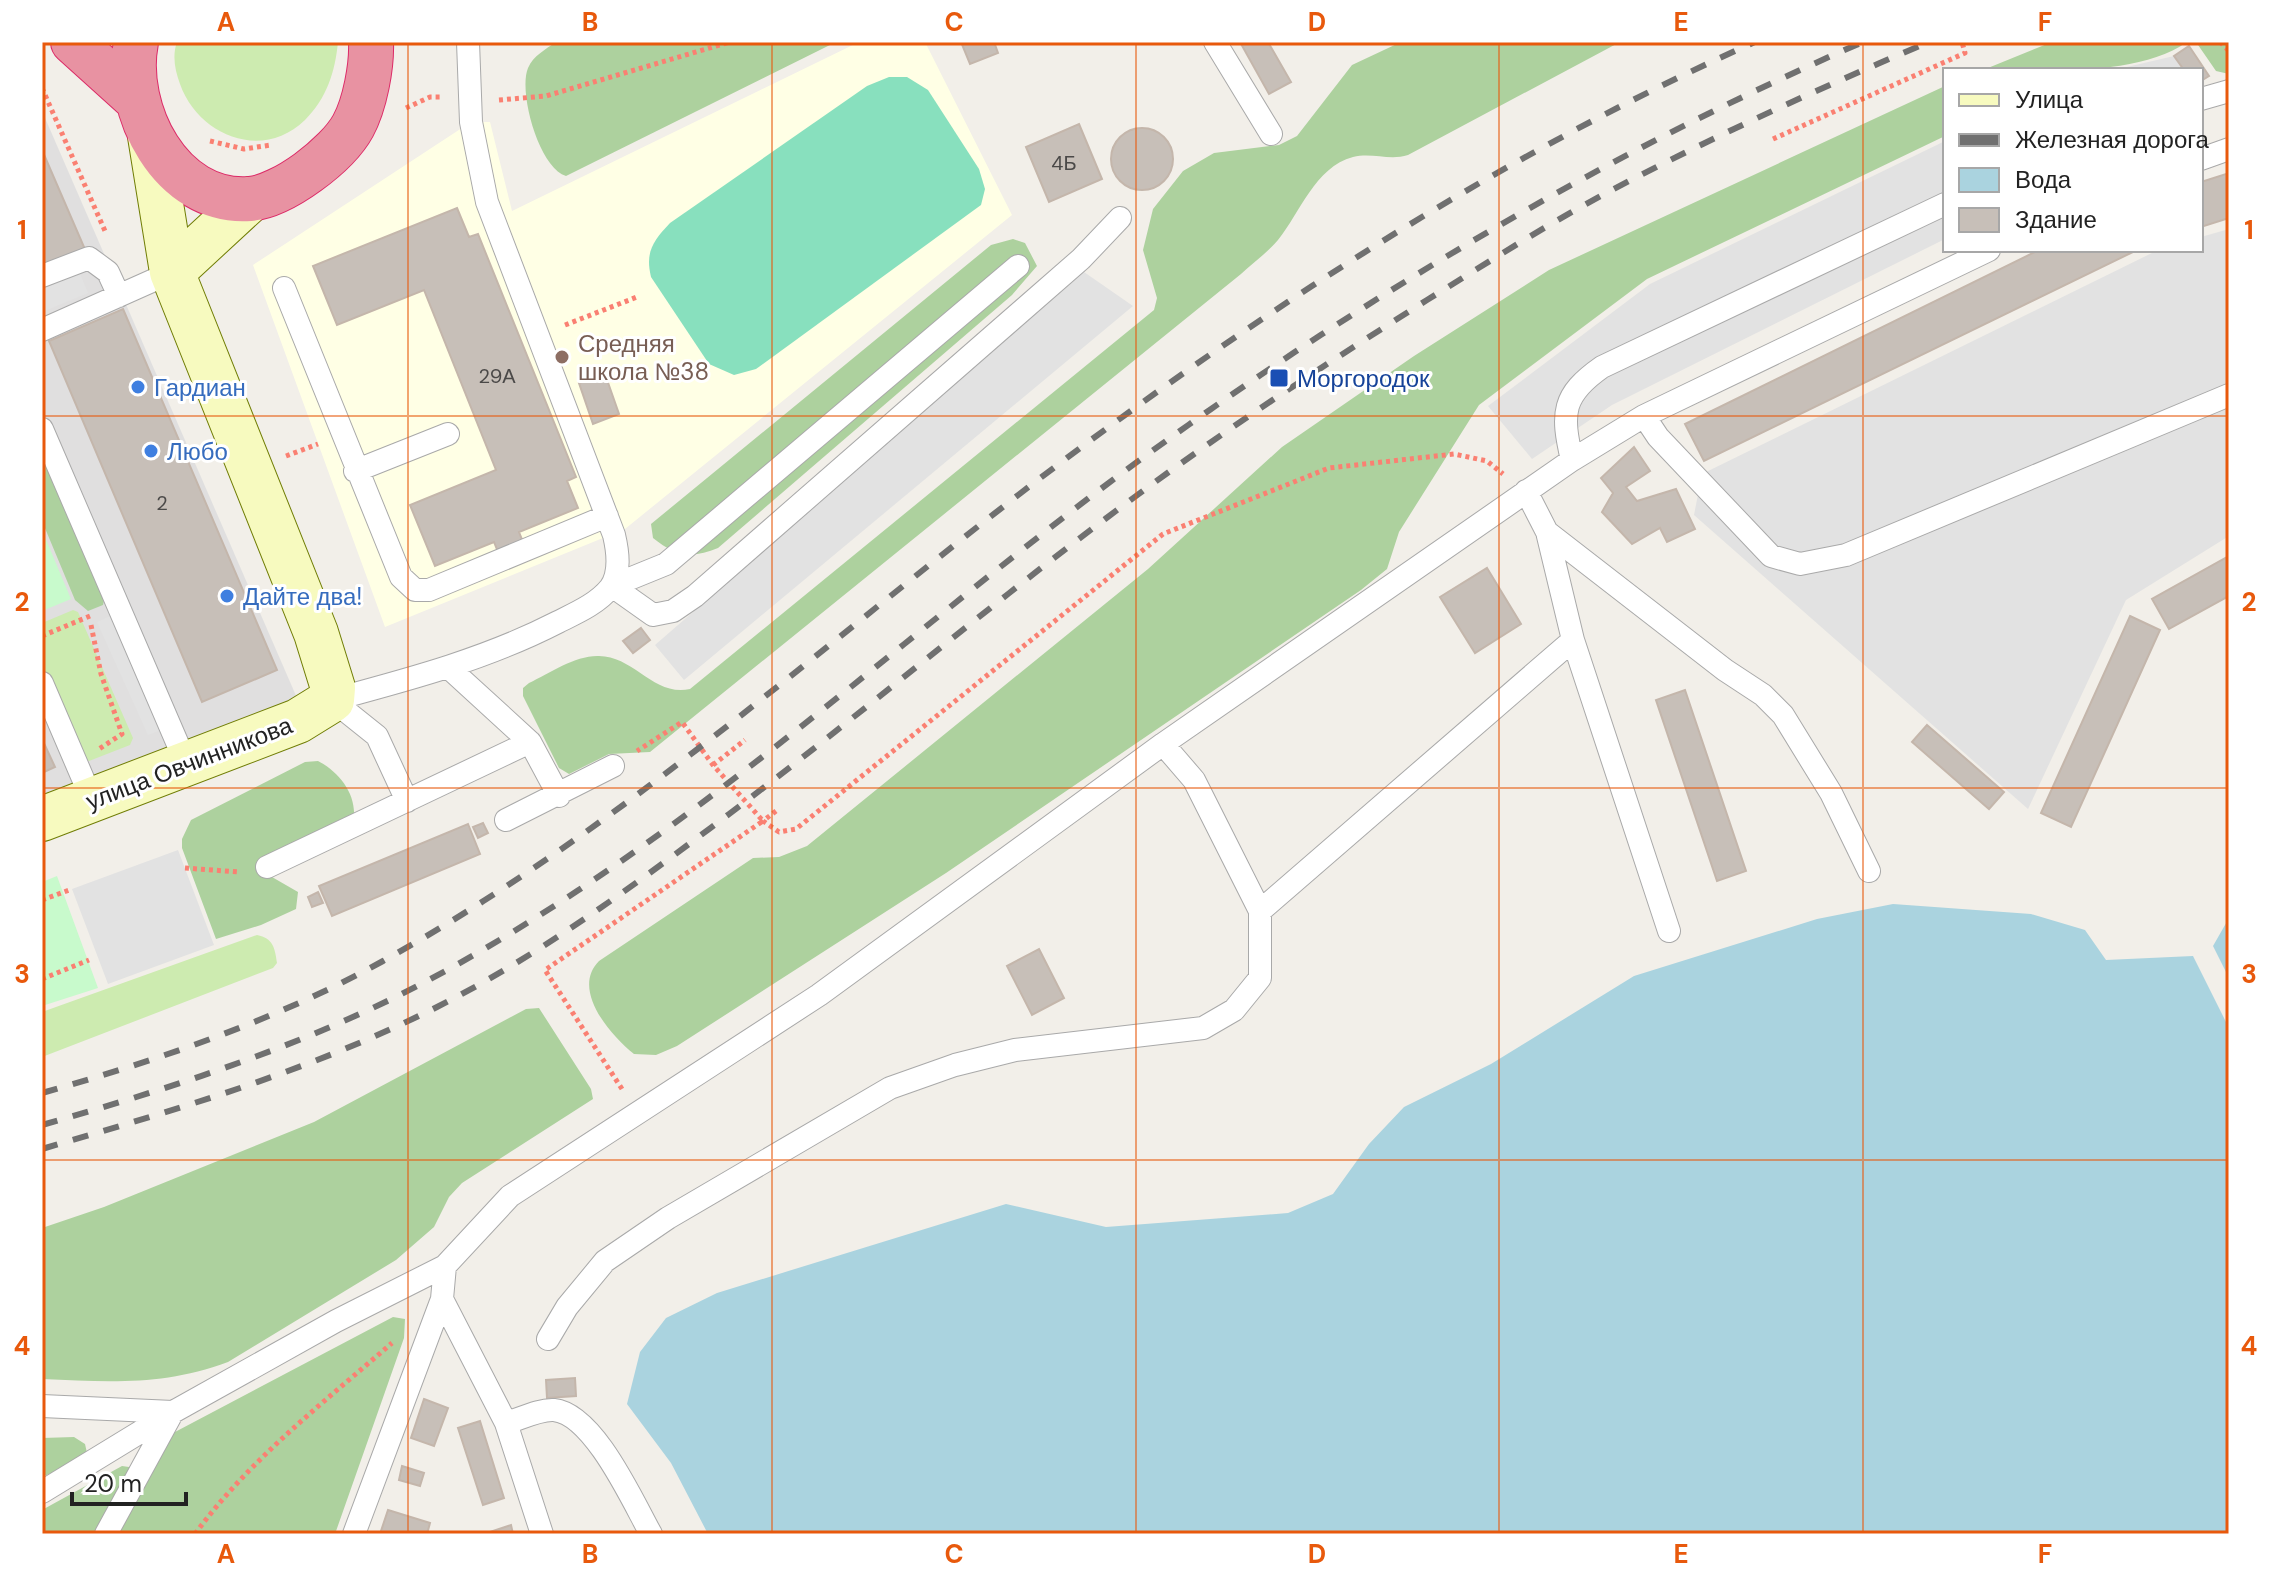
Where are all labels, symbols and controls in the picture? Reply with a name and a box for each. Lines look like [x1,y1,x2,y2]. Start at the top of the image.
text: A [217,5,235,39]
text: B [582,5,598,39]
text: C [944,5,964,39]
text: D [1308,5,1326,39]
text: E [1673,5,1689,39]
text: F [2038,5,2052,39]
legend [1943,68,2203,252]
text: Улица [2015,84,2084,115]
text: Железная дорога [2015,124,2210,155]
house number: 4Б [1051,150,1077,176]
text: Вода [2015,164,2072,195]
text: Здание [2015,204,2097,235]
text: 1 [17,213,27,247]
text: 1 [2244,213,2254,247]
place label: Средняя школа №38 [578,328,709,387]
marker: Средняя школа №38 [553,348,571,366]
house number: 29А [478,363,516,389]
place label: Моргородок [1297,363,1430,394]
marker: Моргородок [1268,367,1290,389]
place label: Гардиан [154,372,246,403]
marker: Гардиан [129,378,147,396]
place label: Любо [167,436,228,467]
marker: Любо [142,442,160,460]
house number: 2 [156,490,168,516]
place label: Дайте два! [243,581,362,612]
text: 2 [14,585,30,619]
text: 2 [2241,585,2257,619]
marker: Дайте два! [218,587,236,605]
street label: улица Овчинникова [81,709,297,817]
text: 3 [14,957,30,991]
text: 3 [2241,957,2257,991]
text: 4 [14,1329,30,1363]
text: 4 [2241,1329,2257,1363]
scale bar [72,1456,186,1506]
text: 20 m [84,1468,142,1499]
text: A [217,1537,235,1571]
text: B [582,1537,598,1571]
text: C [944,1537,964,1571]
text: D [1308,1537,1326,1571]
text: E [1673,1537,1689,1571]
text: F [2038,1537,2052,1571]

